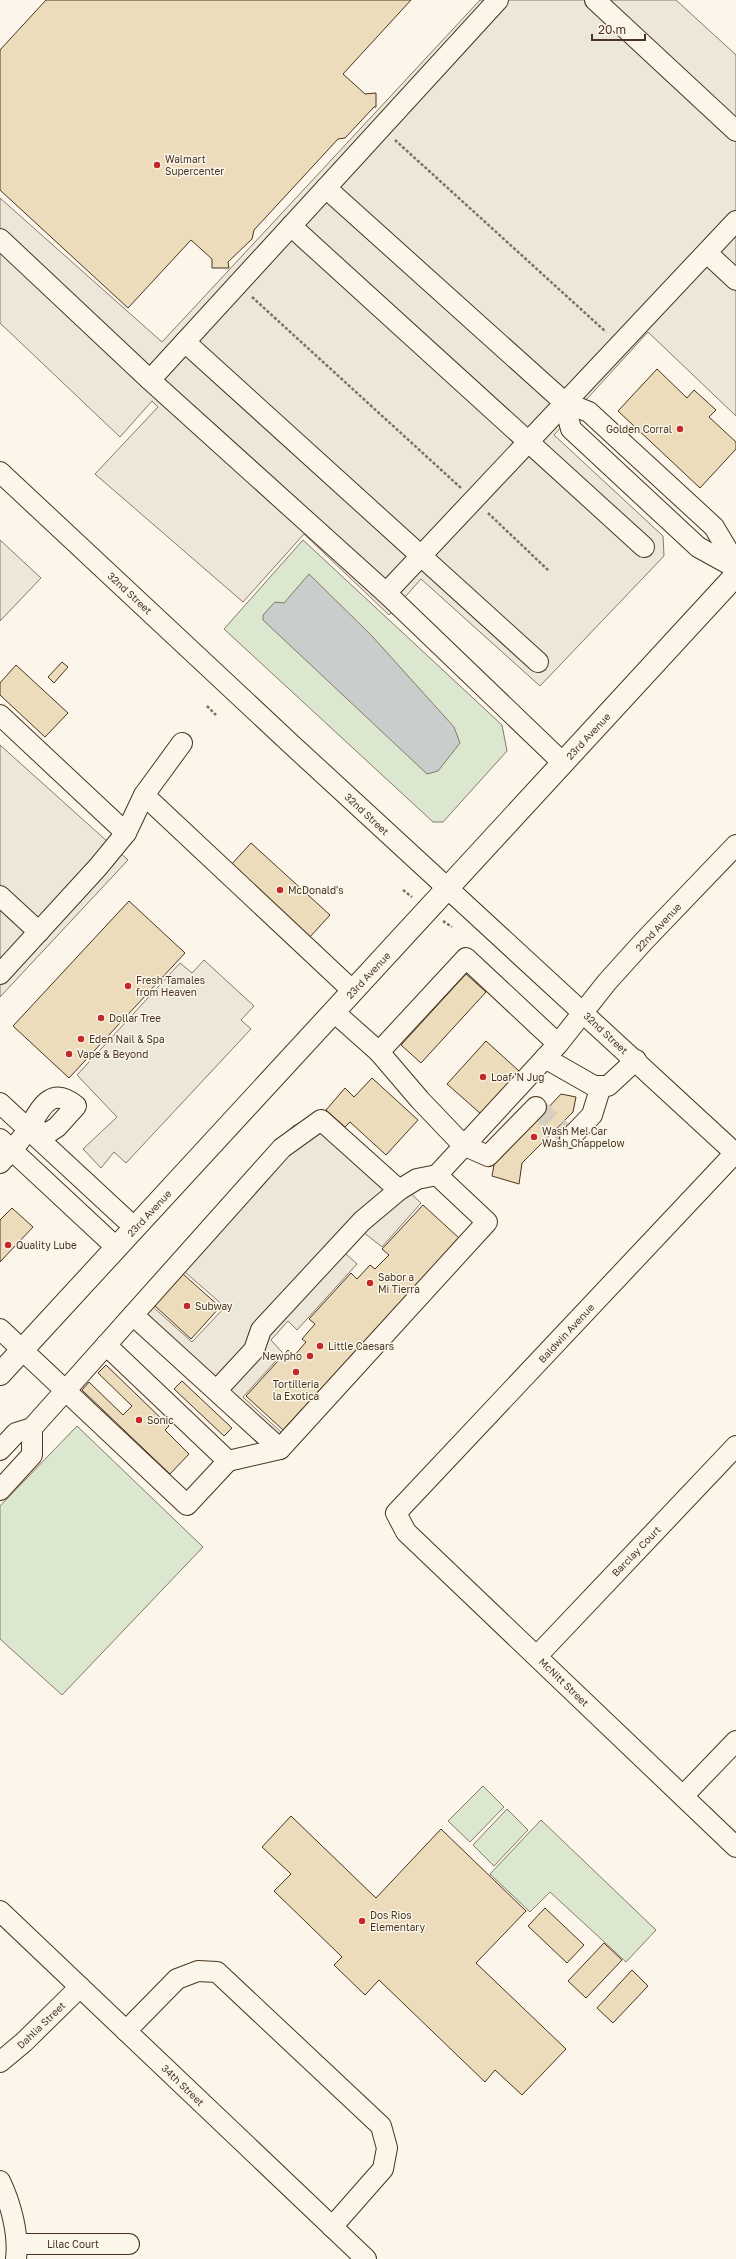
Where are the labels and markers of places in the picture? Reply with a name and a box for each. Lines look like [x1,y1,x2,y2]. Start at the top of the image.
place label: Walmart Supercenter [165,153,224,177]
marker: Walmart Supercenter [152,160,162,170]
place label: Golden Corral [606,423,672,435]
marker: Golden Corral [675,424,685,434]
place label: McDonald's [288,884,344,896]
marker: McDonald's [275,885,285,895]
place label: Fresh Tamales from Heaven [136,974,205,998]
marker: Fresh Tamales from Heaven [123,981,133,991]
place label: Dollar Tree [109,1012,161,1024]
marker: Dollar Tree [96,1013,106,1023]
place label: Eden Nail & Spa [89,1033,165,1045]
marker: Eden Nail & Spa [76,1034,86,1044]
place label: Vape & Beyond [77,1048,148,1060]
marker: Vape & Beyond [64,1049,74,1059]
place label: Loaf 'N Jug [491,1071,544,1083]
marker: Loaf 'N Jug [478,1072,488,1082]
place label: Wash Me! Car Wash Chappelow [542,1125,625,1149]
marker: Wash Me! Car Wash Chappelow [529,1132,539,1142]
place label: Quality Lube [16,1239,77,1251]
marker: Quality Lube [3,1240,13,1250]
place label: Sabor a Mi Tierra [378,1271,420,1295]
marker: Sabor a Mi Tierra [365,1278,375,1288]
place label: Subway [195,1300,233,1312]
marker: Subway [182,1301,192,1311]
place label: Little Caesars [328,1340,394,1352]
marker: Little Caesars [315,1341,325,1351]
place label: Newpho [262,1350,302,1362]
marker: Newpho [305,1351,315,1361]
marker: Tortilleria la Exotica [291,1367,301,1377]
place label: Tortilleria la Exotica [273,1378,319,1402]
place label: Sonic [147,1414,174,1426]
marker: Sonic [134,1415,144,1425]
place label: Dos Rios Elementary [370,1909,426,1933]
marker: Dos Rios Elementary [357,1916,367,1926]

